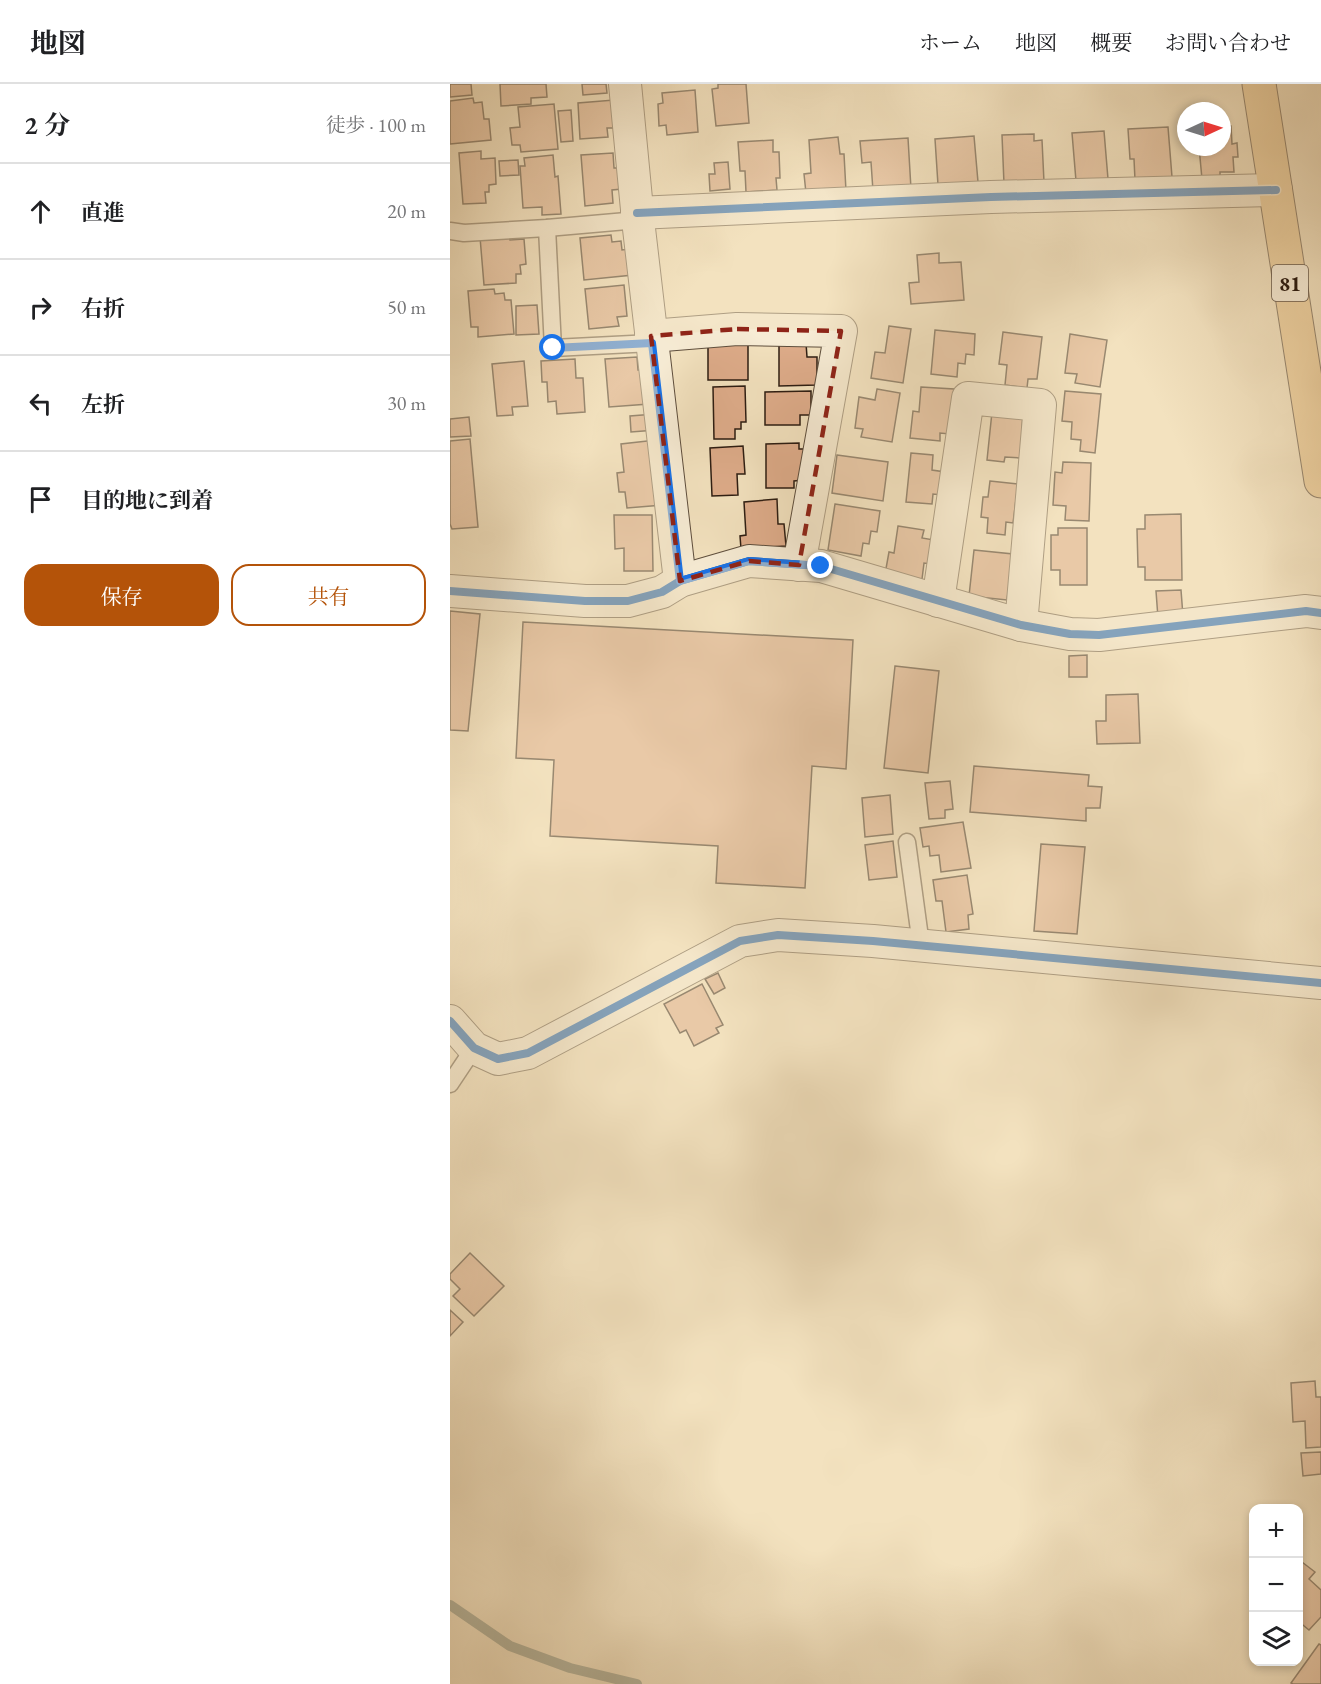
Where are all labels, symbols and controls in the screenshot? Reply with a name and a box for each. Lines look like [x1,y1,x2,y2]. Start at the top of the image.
text: 地図 [30,25,86,61]
text: ホーム [919,29,982,56]
text: 地図 [1015,29,1057,56]
text: 概要 [1090,29,1132,56]
text: お問い合わせ [1165,29,1291,56]
north arrow [1177,102,1231,156]
text: 2 分 [24,108,70,142]
text: 徒歩 · 100 m [326,112,426,138]
icon: ahead [24,195,57,228]
text: 直進 [81,198,125,227]
text: 20 m [387,198,426,224]
road number: 81 [1272,265,1308,301]
icon: right [24,291,57,324]
text: 右折 [81,294,125,323]
text: 50 m [387,294,426,320]
route start [539,334,565,360]
icon: left [24,387,57,420]
text: 左折 [81,390,125,419]
text: 30 m [387,390,426,416]
icon: arrive [24,483,57,516]
text: 目的地に到着 [81,486,213,515]
route end [807,552,833,578]
button: 保存 [24,564,219,626]
button: 共有 [231,564,426,626]
map controls [1249,1504,1303,1666]
button: + [1249,1504,1303,1558]
button: − [1249,1558,1303,1612]
button: layers [1249,1612,1303,1666]

